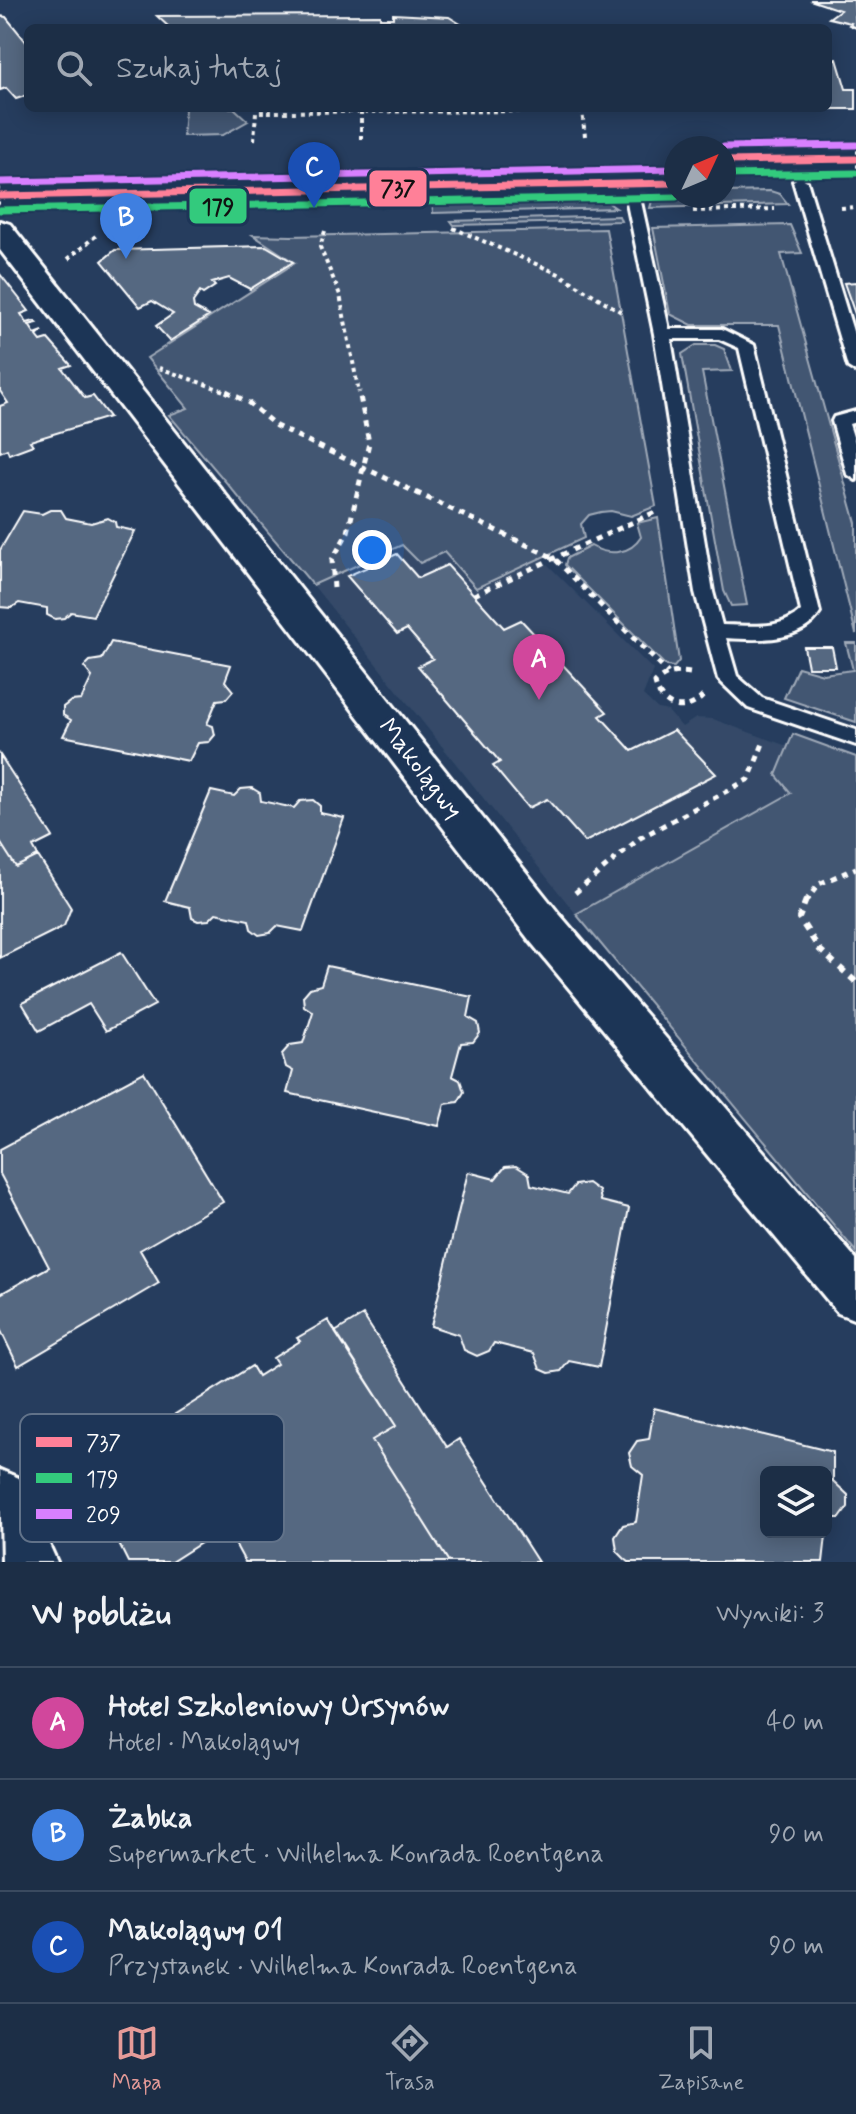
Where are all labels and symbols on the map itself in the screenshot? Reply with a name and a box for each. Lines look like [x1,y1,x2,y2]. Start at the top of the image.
north arrow [664,136,736,208]
pin: C [288,142,340,208]
line badge: 737 [368,169,428,208]
text: 737 [381,176,415,204]
line badge: 179 [188,187,248,225]
pin: B [100,193,152,259]
text: 179 [202,194,234,222]
your location [352,530,392,570]
pin: A [513,634,565,700]
street label: Makolągwy [370,712,470,826]
legend [20,1414,284,1542]
text: 737 [86,1430,121,1458]
text: 179 [86,1466,118,1494]
text: 209 [86,1502,121,1530]

